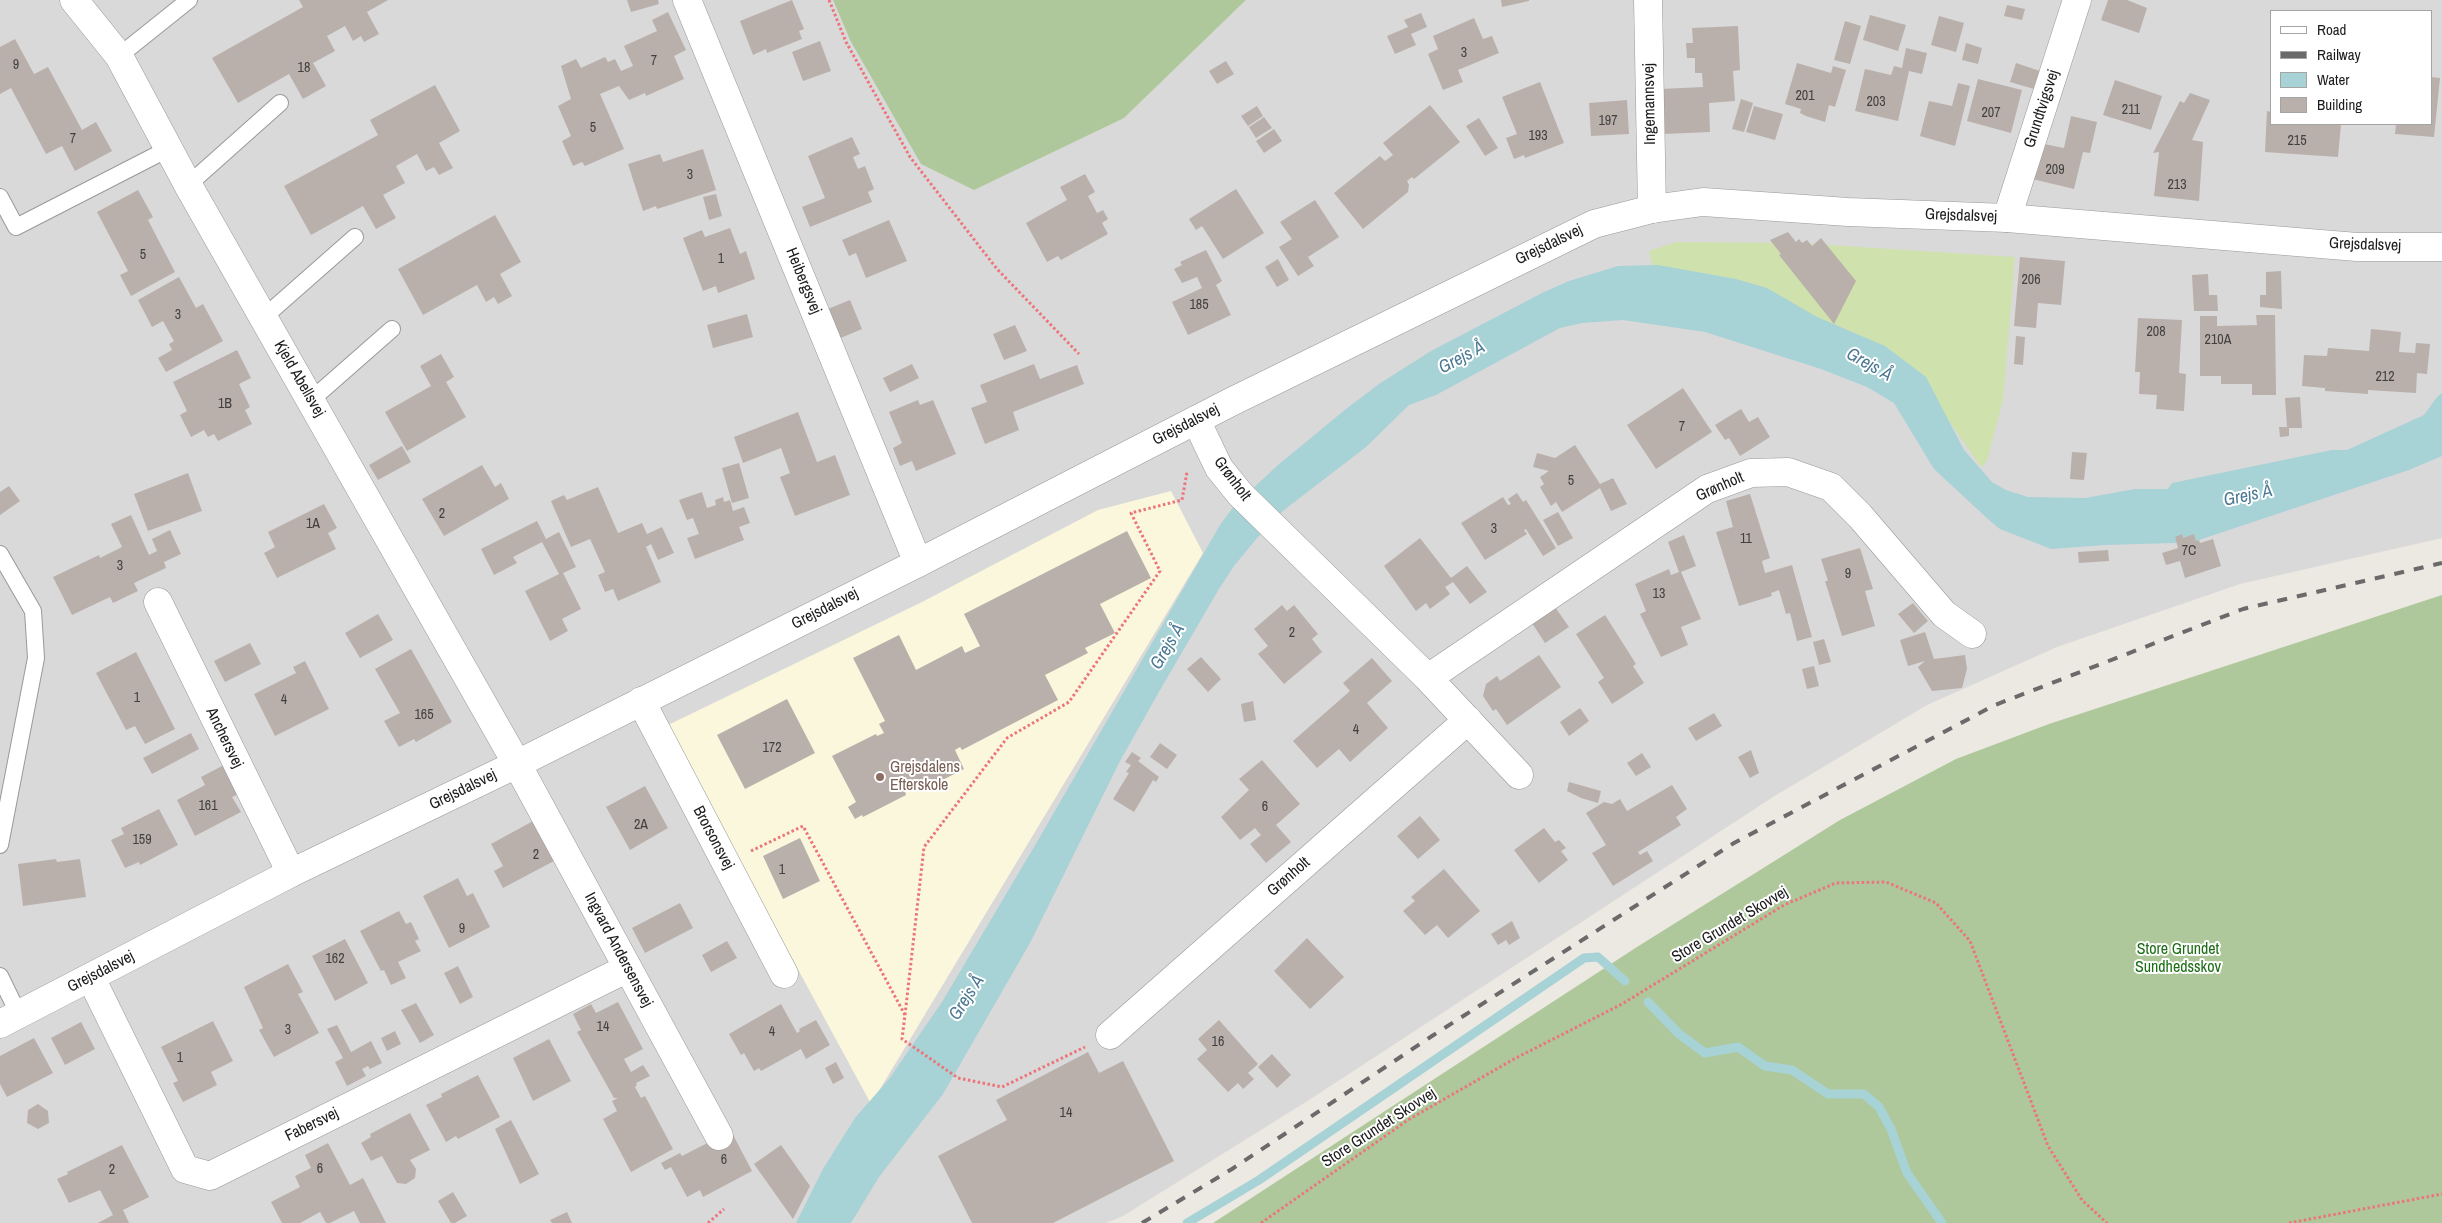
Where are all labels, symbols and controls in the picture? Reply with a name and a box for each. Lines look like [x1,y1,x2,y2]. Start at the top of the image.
legend [2270,10,2432,125]
text: Road [2317,19,2346,40]
text: Railway [2317,44,2361,65]
house number: 3 [1461,45,1467,61]
house number: 7 [651,53,657,69]
house number: 9 [13,57,19,73]
house number: 18 [298,60,310,76]
street label: Ingemannsvej [1640,63,1660,145]
street label: Grundtvigsvej [2020,68,2064,150]
text: Water [2317,69,2349,90]
house number: 201 [1795,88,1815,104]
house number: 203 [1866,94,1886,110]
text: Building [2317,94,2362,115]
house number: 211 [2122,102,2140,118]
house number: 207 [1981,105,2001,121]
house number: 197 [1598,113,1618,129]
house number: 5 [590,120,596,136]
house number: 193 [1528,128,1548,144]
house number: 7 [70,131,76,147]
house number: 215 [2287,133,2307,149]
house number: 209 [2045,162,2065,178]
house number: 3 [687,167,693,183]
house number: 213 [2167,177,2187,193]
street label: Grejsdalsvej [1925,205,1997,227]
street label: Grejsdalsvej [1512,221,1586,269]
street label: Grejsdalsvej [2329,234,2401,256]
street label: Heibergsvej [781,245,825,317]
house number: 5 [140,247,146,263]
house number: 1 [718,251,724,267]
house number: 206 [2021,272,2041,288]
house number: 185 [1189,297,1209,313]
house number: 3 [175,307,181,323]
house number: 208 [2146,324,2166,340]
house number: 210A [2205,332,2231,348]
street label: Kjeld Abellsvej [269,337,329,421]
water label: Grejs Å [1435,337,1489,379]
water label: Grejs Å [1842,344,1896,386]
house number: 212 [2375,369,2395,385]
house number: 1B [218,396,232,412]
street label: Grejsdalsvej [1149,400,1223,450]
house number: 7 [1679,419,1685,435]
street label: Grønholt [1209,453,1255,505]
street label: Grønholt [1693,468,1747,506]
house number: 5 [1568,473,1574,489]
water label: Grejs Å [2222,480,2274,512]
house number: 2 [439,506,445,522]
house number: 1A [306,516,320,532]
house number: 3 [1491,521,1497,537]
house number: 11 [1740,531,1752,547]
house number: 7C [2182,543,2196,559]
house number: 3 [117,558,123,574]
house number: 9 [1845,566,1851,582]
street label: Grejsdalsvej [788,584,862,634]
house number: 13 [1653,586,1665,602]
water label: Grejs Å [1146,620,1190,674]
house number: 2 [1289,625,1295,641]
house number: 1 [134,690,140,706]
house number: 4 [281,692,287,708]
street label: Anchersvej [201,705,247,771]
house number: 165 [414,707,434,723]
house number: 4 [1353,722,1359,738]
house number: 172 [762,740,782,756]
place label: Grejsdalens Efterskole [890,758,960,796]
street label: Grejsdalsvej [426,766,500,814]
marker: Grejsdalens Efterskole [874,771,886,783]
house number: 161 [198,798,218,814]
house number: 6 [1262,799,1268,815]
street label: Brorsonsvej [688,803,738,873]
house number: 2A [634,817,648,833]
house number: 159 [132,832,152,848]
house number: 2 [533,847,539,863]
street label: Grønholt [1264,853,1314,901]
house number: 1 [779,862,785,878]
street label: Store Grundet Skovvej [1668,883,1792,967]
street label: Ingvard Andersensvej [580,889,656,1011]
house number: 9 [459,921,465,937]
park label: Store Grundet Sundhedsskov [2135,940,2221,978]
street label: Grejsdalsvej [64,947,138,997]
house number: 162 [325,951,345,967]
water label: Grejs Å [945,971,989,1025]
house number: 14 [597,1019,609,1035]
house number: 3 [285,1022,291,1038]
house number: 4 [769,1024,775,1040]
house number: 16 [1212,1034,1224,1050]
house number: 1 [177,1050,183,1066]
street label: Store Grundet Skovvej [1318,1084,1440,1172]
street label: Fabersvej [282,1104,342,1146]
house number: 14 [1060,1105,1072,1121]
house number: 6 [721,1152,727,1168]
house number: 6 [317,1161,323,1177]
house number: 2 [109,1162,115,1178]

